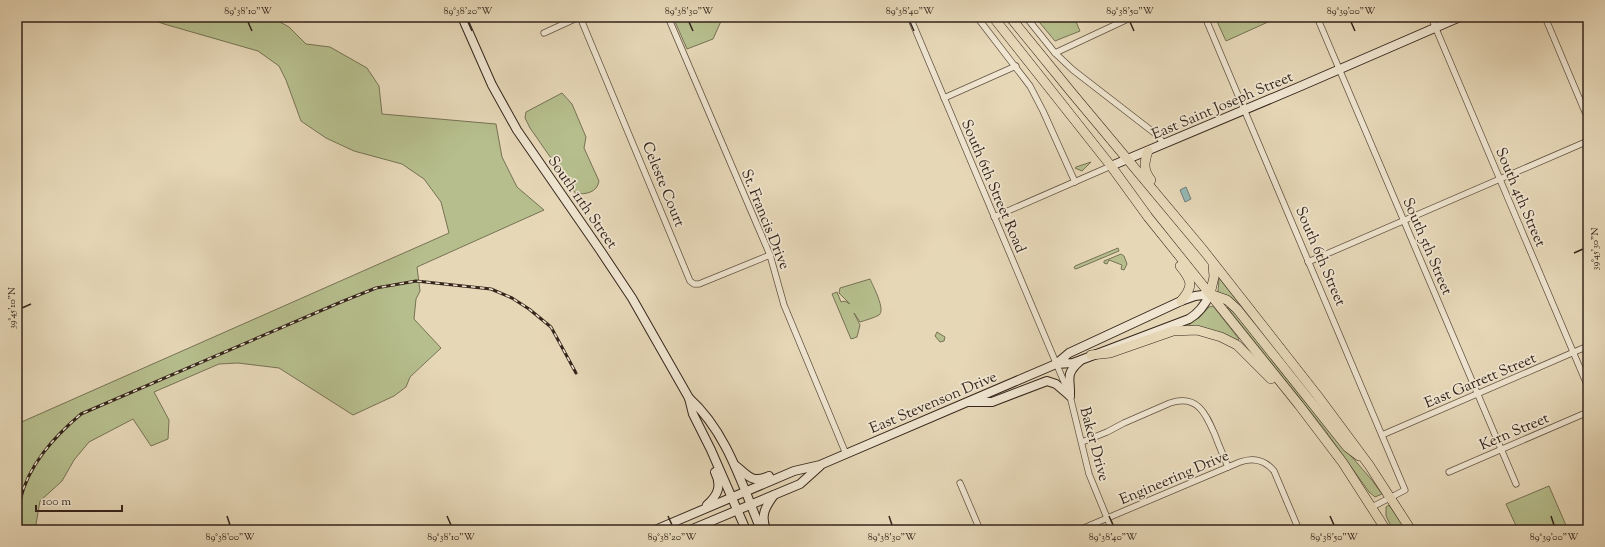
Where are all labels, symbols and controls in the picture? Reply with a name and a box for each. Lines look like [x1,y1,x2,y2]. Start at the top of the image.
text: 89°38'10"W [224,4,272,19]
text: 89°38'20"W [444,4,492,19]
text: 89°38'30"W [665,4,713,19]
text: 89°38'40"W [886,4,934,19]
text: 89°38'50"W [1106,4,1154,19]
text: 89°39'00"W [1327,4,1375,19]
street label: East Saint Joseph Street [1149,67,1296,146]
street label: South 6th Street Road [955,117,1030,257]
street label: Celeste Court [636,139,689,230]
street label: South 4th Street [1489,145,1550,251]
street label: South 11th Street [542,152,622,254]
street label: St. Francis Drive [735,166,794,273]
street label: South 5th Street [1397,195,1457,299]
street label: South 6th Street [1289,204,1350,310]
text: 39°45'30"N [1588,228,1603,270]
text: 39°45'10"N [5,287,20,329]
street label: East Garrett Street [1421,348,1540,414]
street label: East Stevenson Drive [867,367,1001,440]
street label: Baker Drive [1074,405,1114,484]
street label: Kern Street [1477,408,1553,456]
street label: Engineering Drive [1117,446,1233,511]
scale bar [36,487,122,513]
text: 100 m [42,493,71,511]
text: 89°38'00"W [205,530,255,545]
text: 89°38'10"W [427,530,475,545]
text: 89°38'20"W [648,530,696,545]
text: 89°38'30"W [868,530,916,545]
text: 89°38'40"W [1089,530,1137,545]
text: 89°38'50"W [1310,530,1358,545]
text: 89°39'00"W [1530,530,1578,545]

